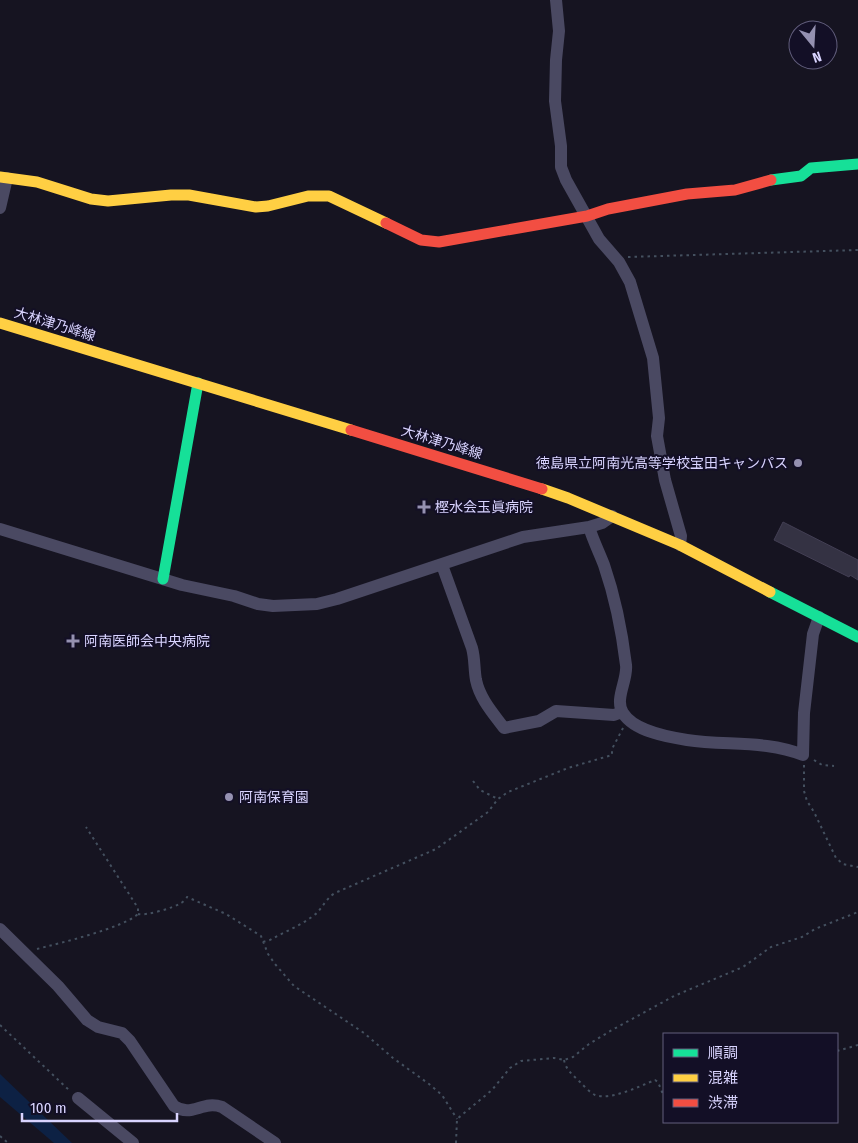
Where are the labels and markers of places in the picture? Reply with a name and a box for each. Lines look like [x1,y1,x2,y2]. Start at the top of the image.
place label: 徳島県立阿南光高等学校宝田キャンパス [536,455,788,472]
marker: 徳島県立阿南光高等学校宝田キャンパス [792,457,804,469]
place label: 樫水会玉眞病院 [435,499,533,516]
marker: 樫水会玉眞病院 [417,500,431,514]
place label: 阿南医師会中央病院 [84,633,210,650]
marker: 阿南医師会中央病院 [66,634,80,648]
place label: 阿南保育園 [239,789,309,806]
marker: 阿南保育園 [223,791,235,803]

